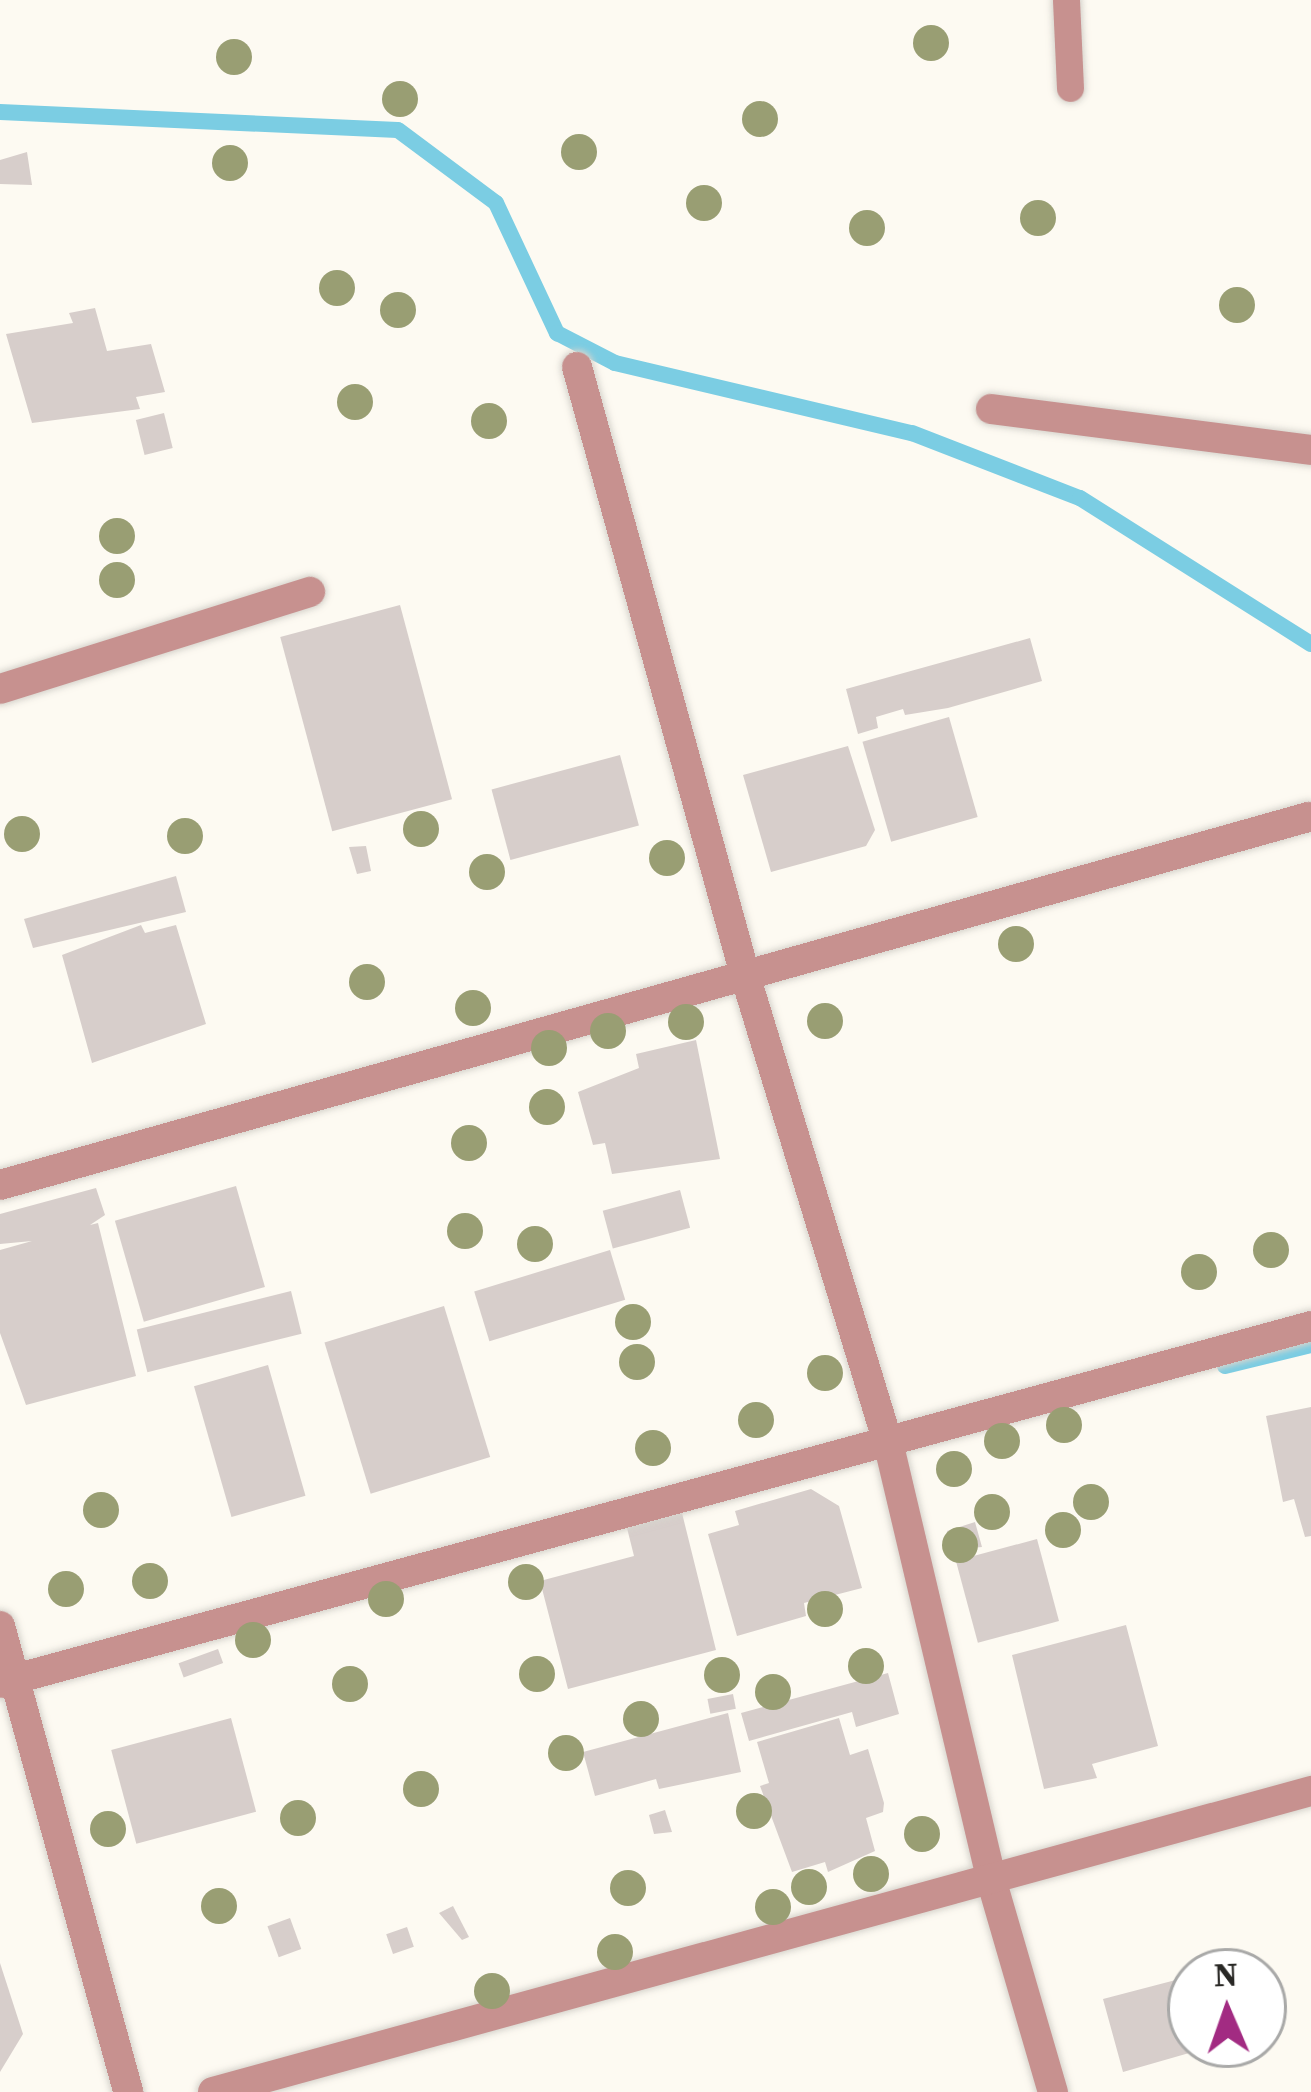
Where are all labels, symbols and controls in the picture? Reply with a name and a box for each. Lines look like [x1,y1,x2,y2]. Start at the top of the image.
north arrow [1167,1948,1287,2068]
text: N [1213,1952,1239,1997]

